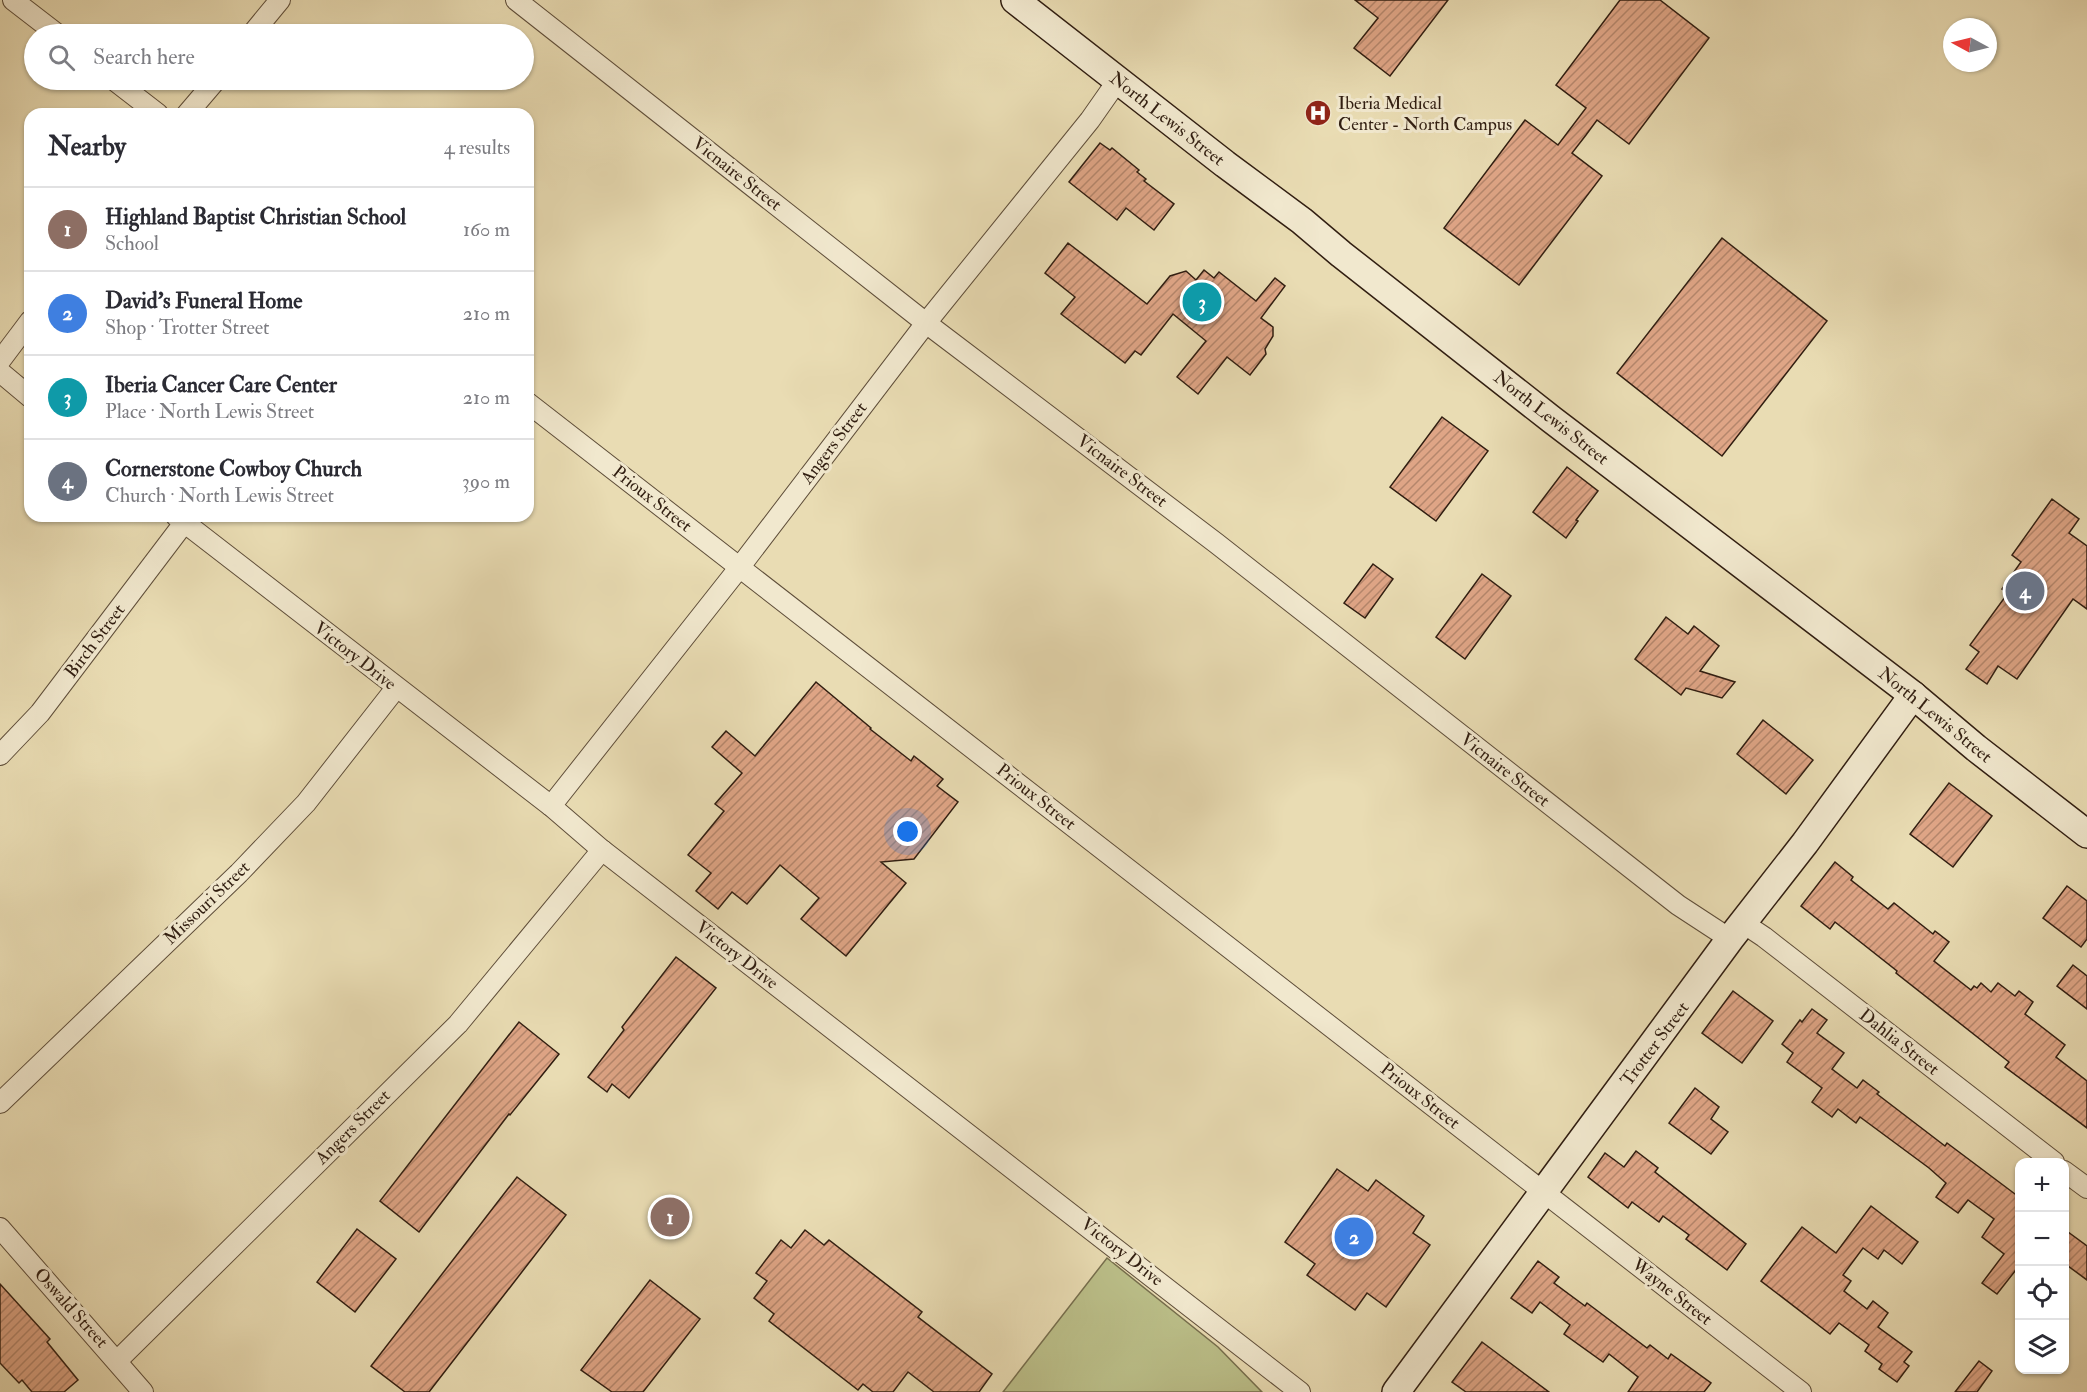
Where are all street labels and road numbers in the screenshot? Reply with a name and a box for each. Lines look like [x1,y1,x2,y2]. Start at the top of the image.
street label: North Lewis Street [1105,67,1229,171]
street label: Vicnaire Street [688,132,787,216]
street label: North Lewis Street [1489,366,1613,470]
street label: Angers Street [795,397,873,490]
street label: Vicnaire Street [1072,429,1172,513]
street label: Prioux Street [608,461,697,537]
street label: Birch Street [60,599,130,683]
street label: Victory Drive [309,617,401,696]
street label: North Lewis Street [1873,662,1997,768]
street label: Vicnaire Street [1456,728,1555,812]
street label: Prioux Street [992,759,1081,835]
street label: Missouri Street [159,856,255,950]
street label: Victory Drive [691,916,783,995]
street label: Trotter Street [1616,997,1694,1091]
street label: Dahlia Street [1854,1004,1944,1081]
street label: Prioux Street [1376,1058,1465,1134]
street label: Angers Street [310,1084,396,1170]
street label: Victory Drive [1076,1213,1168,1292]
street label: Wayne Street [1626,1253,1717,1331]
street label: Oswald Street [29,1263,113,1353]

